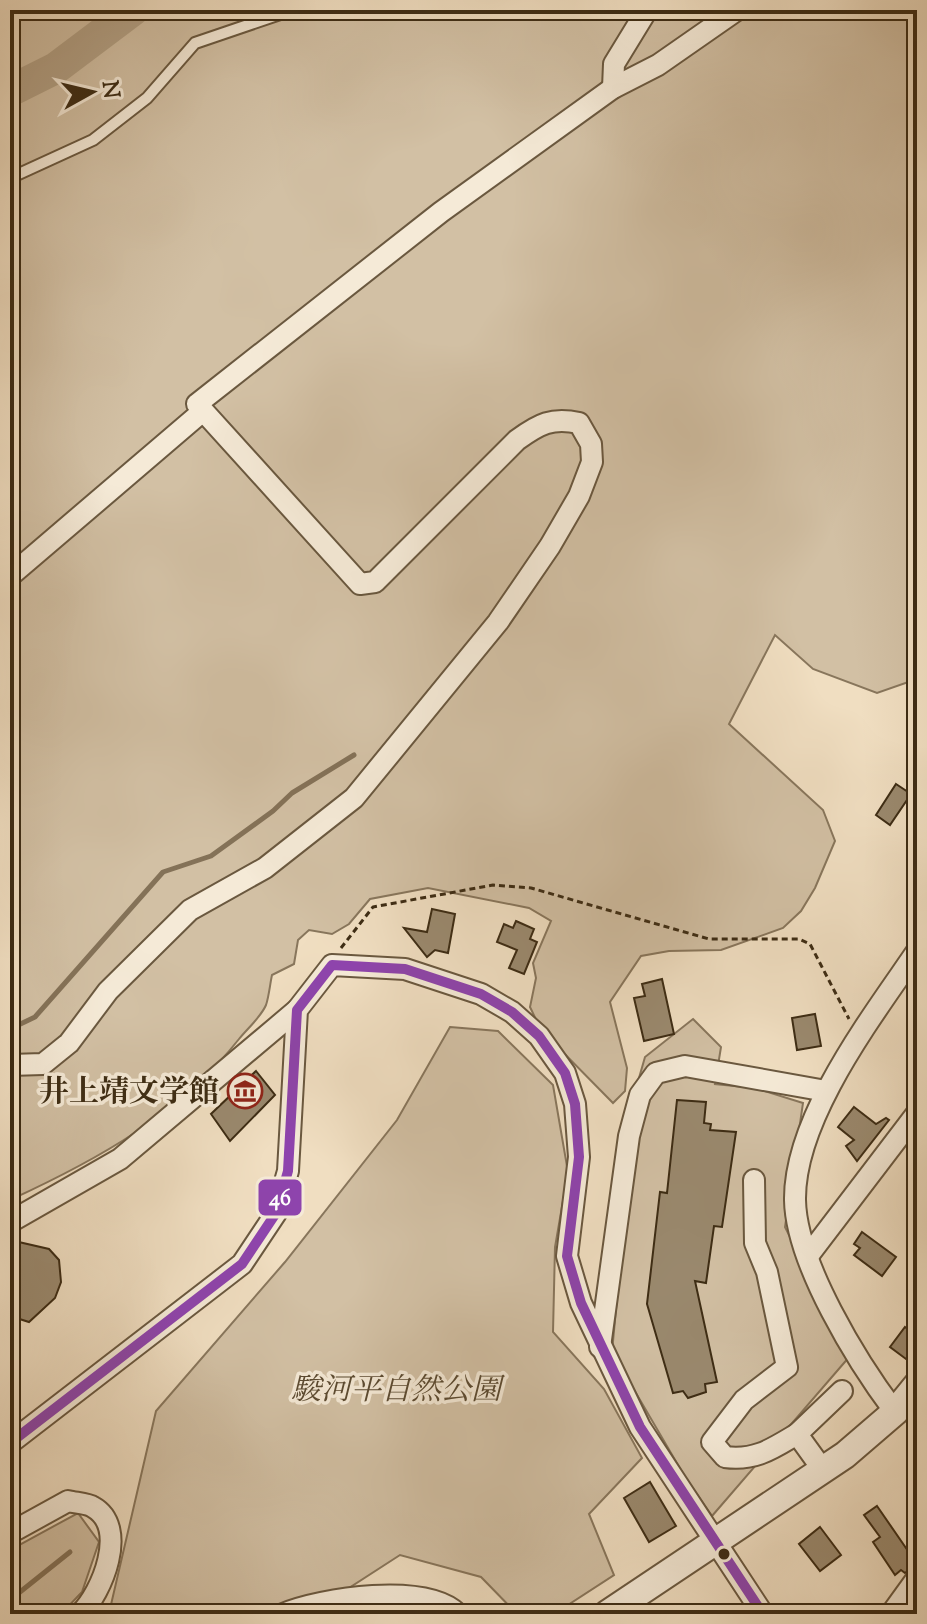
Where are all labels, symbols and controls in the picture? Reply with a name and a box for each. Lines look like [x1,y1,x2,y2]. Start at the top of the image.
north arrow [52,52,132,132]
text: N [92,79,126,101]
place label: 井上靖文学館 [39,1072,219,1115]
museum icon: 井上靖文学館 [226,1072,264,1110]
line badge: 46 [257,1178,303,1217]
text: 46 [268,1184,291,1216]
park label: 駿河平自然公園 [291,1370,506,1413]
unlabelled marker [716,1546,732,1562]

